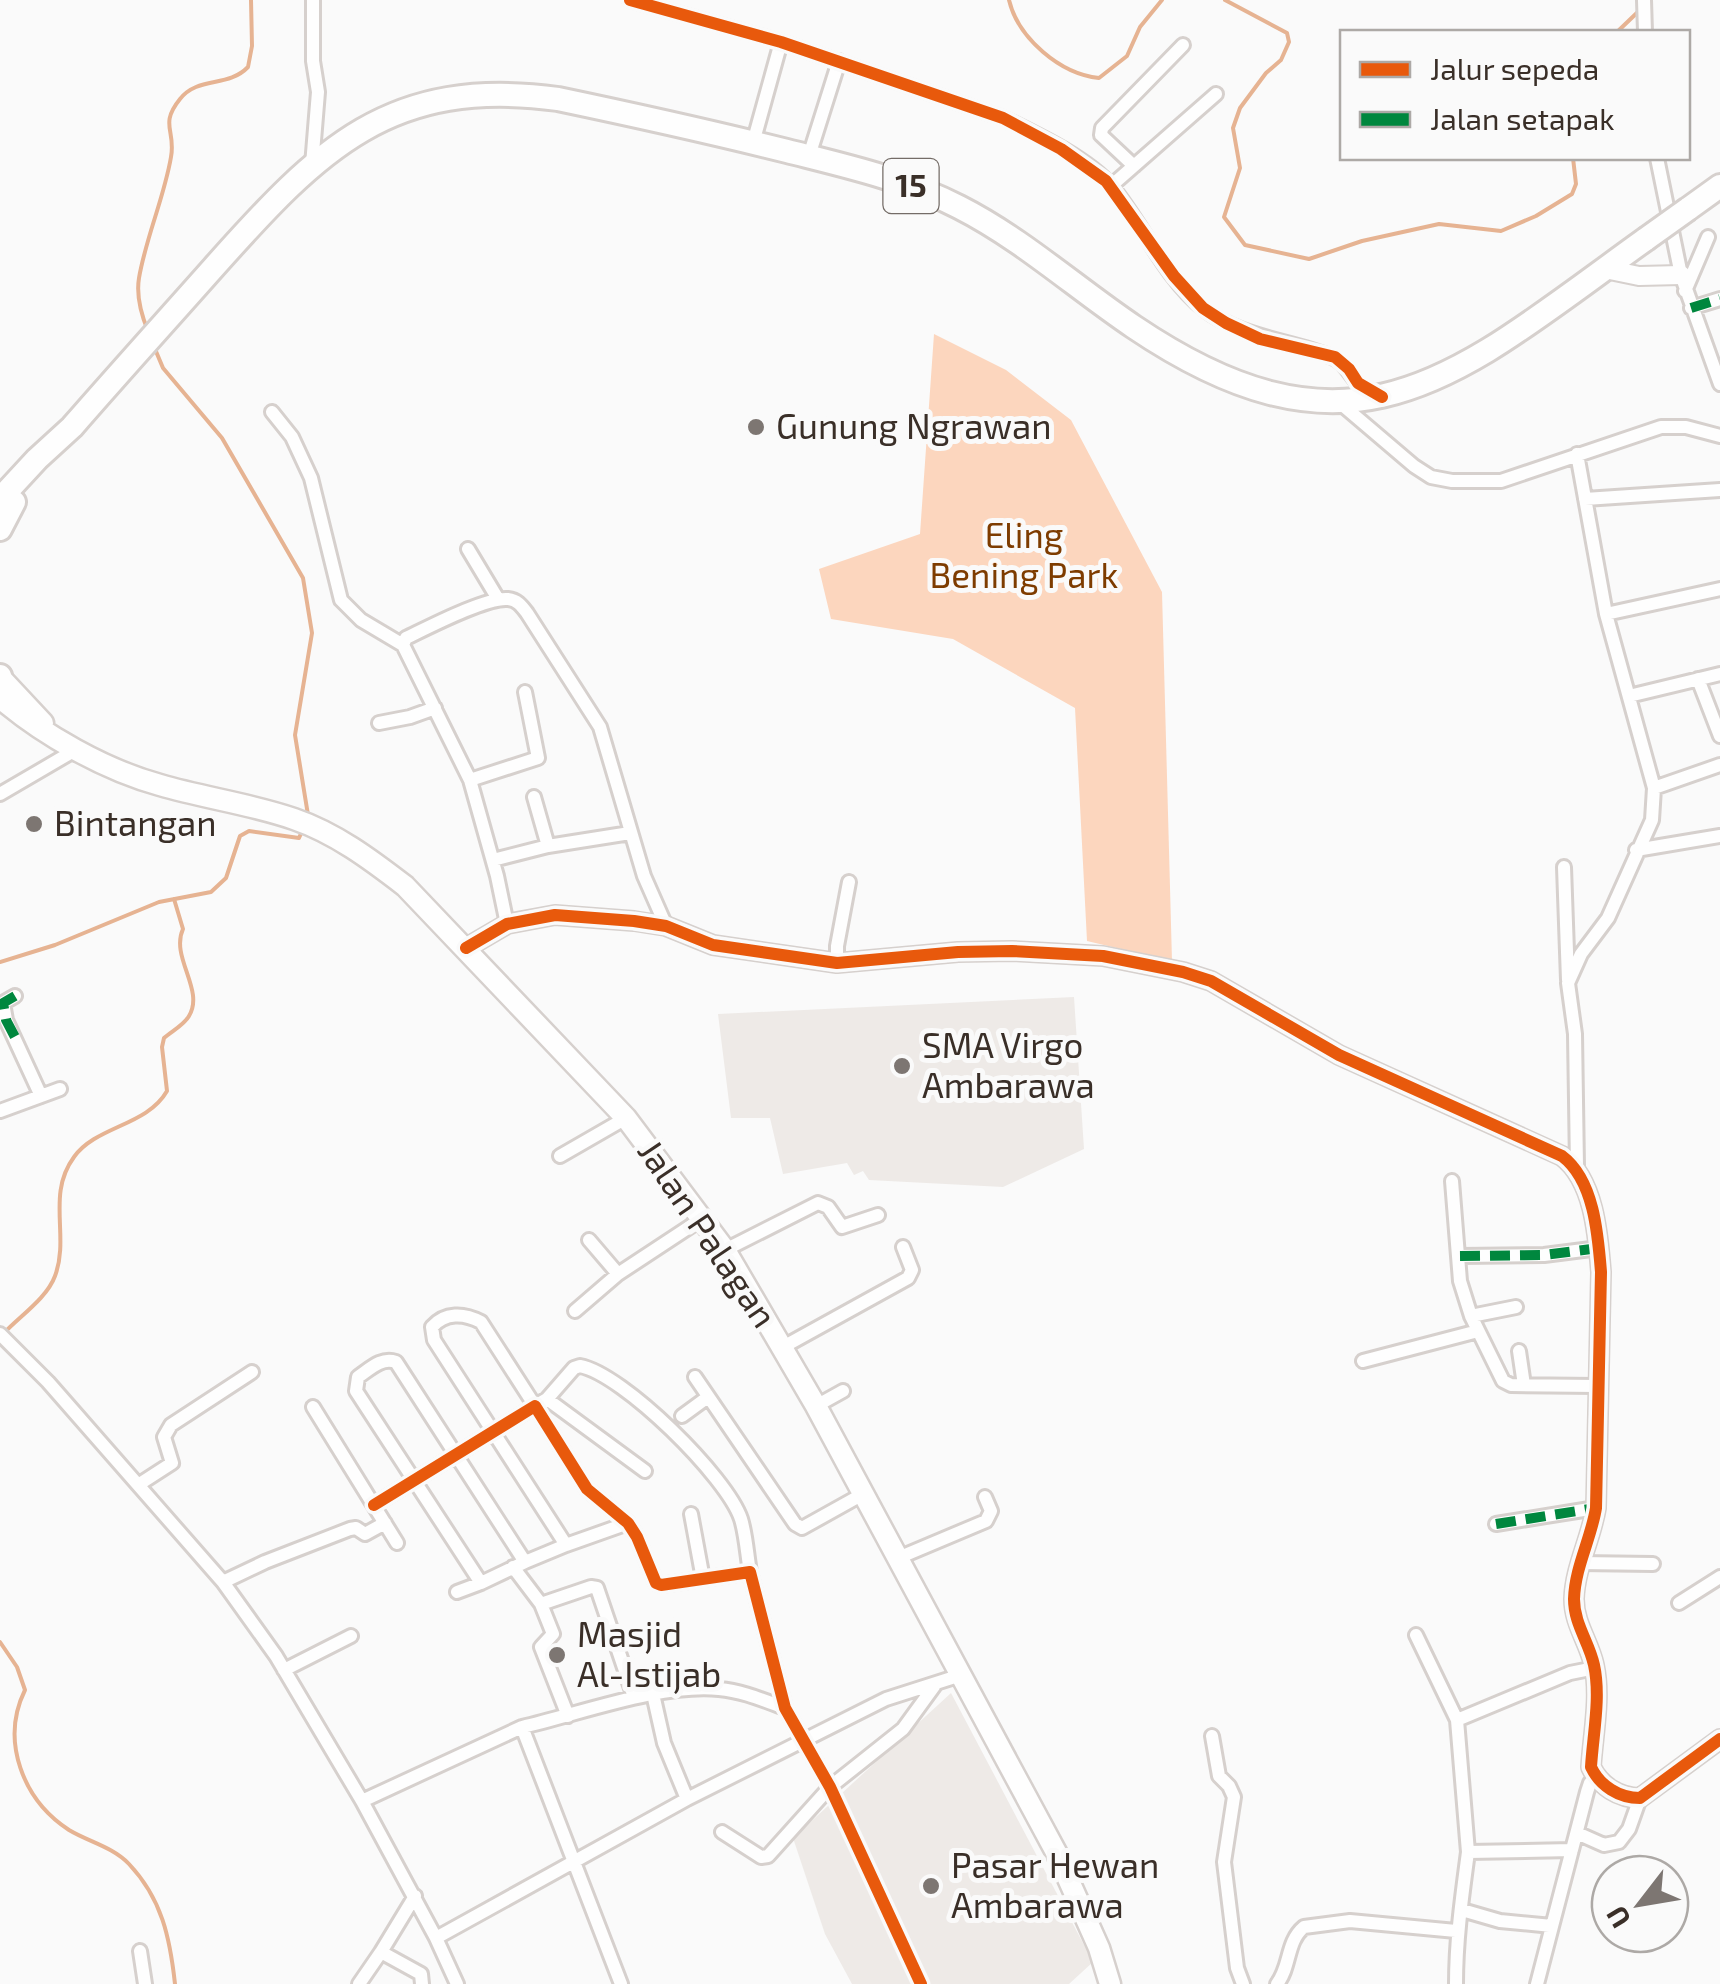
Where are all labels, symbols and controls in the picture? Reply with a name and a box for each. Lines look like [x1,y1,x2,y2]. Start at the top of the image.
legend [1340,30,1690,160]
text: Jalur sepeda [1430,50,1599,86]
text: Jalan setapak [1430,100,1615,136]
road number: 15 [884,159,938,213]
place label: Gunung Ngrawan [776,404,1052,446]
marker: Gunung Ngrawan [745,416,767,438]
park label: Eling Bening Park [930,513,1119,595]
place label: Bintangan [54,801,217,843]
marker: Bintangan [23,813,45,835]
place label: SMA Virgo Ambarawa [922,1023,1095,1105]
marker: SMA Virgo Ambarawa [891,1055,913,1077]
street label: Jalan Palagan [631,1131,787,1335]
place label: Masjid Al-Istijab [577,1612,721,1694]
marker: Masjid Al-Istijab [546,1644,568,1666]
place label: Pasar Hewan Ambarawa [951,1843,1159,1925]
north arrow [1590,1854,1690,1954]
marker: Pasar Hewan Ambarawa [920,1875,942,1897]
text: U [1598,1900,1637,1934]

